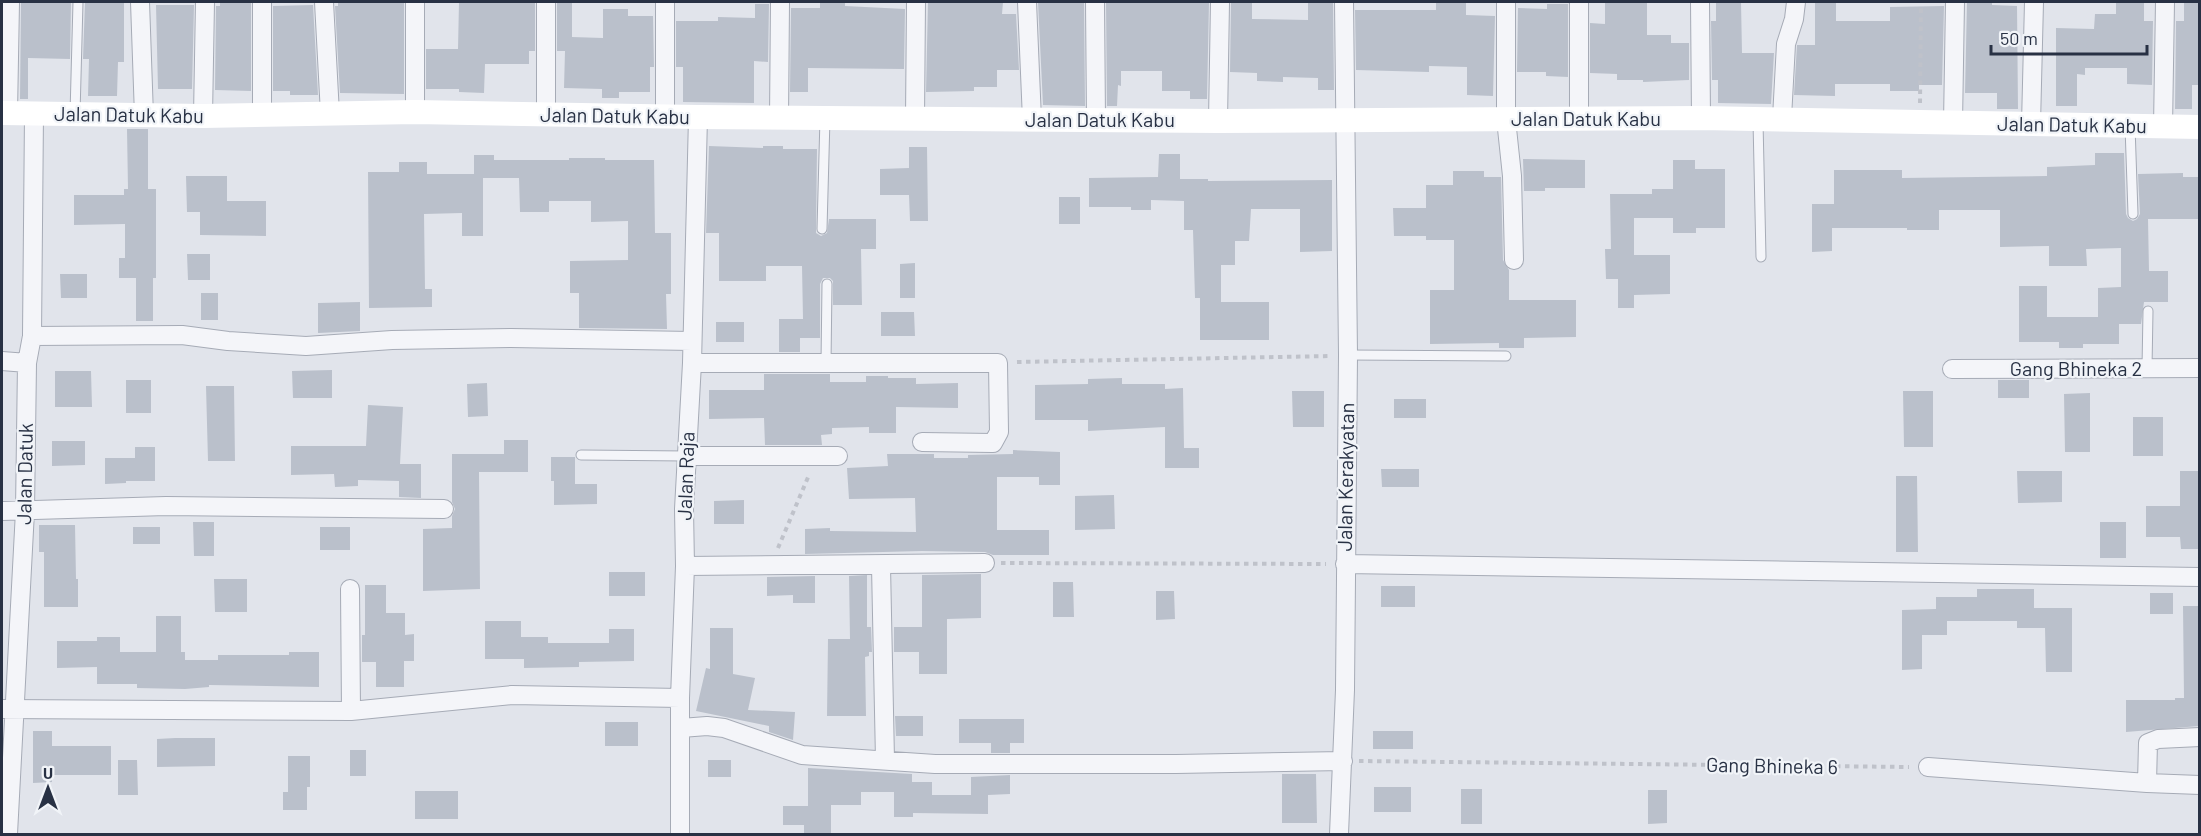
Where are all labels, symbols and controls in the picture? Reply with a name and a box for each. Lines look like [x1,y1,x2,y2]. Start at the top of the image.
scale bar [1991,18,2147,56]
text: 50 m [2000,27,2038,49]
street label: Jalan Datuk Kabu [54,101,204,127]
street label: Jalan Datuk Kabu [540,102,690,128]
street label: Jalan Datuk Kabu [1511,106,1661,130]
street label: Jalan Datuk Kabu [1025,107,1175,131]
street label: Jalan Datuk Kabu [1997,111,2147,137]
street label: Gang Bhineka 2 [2010,356,2142,380]
street label: Jalan Kerakyatan [1332,402,1358,552]
street label: Jalan Datuk [11,423,37,525]
street label: Jalan Raja [671,431,699,521]
street label: Gang Bhineka 6 [1706,752,1838,778]
north arrow [18,758,78,818]
text: U [43,763,53,782]

